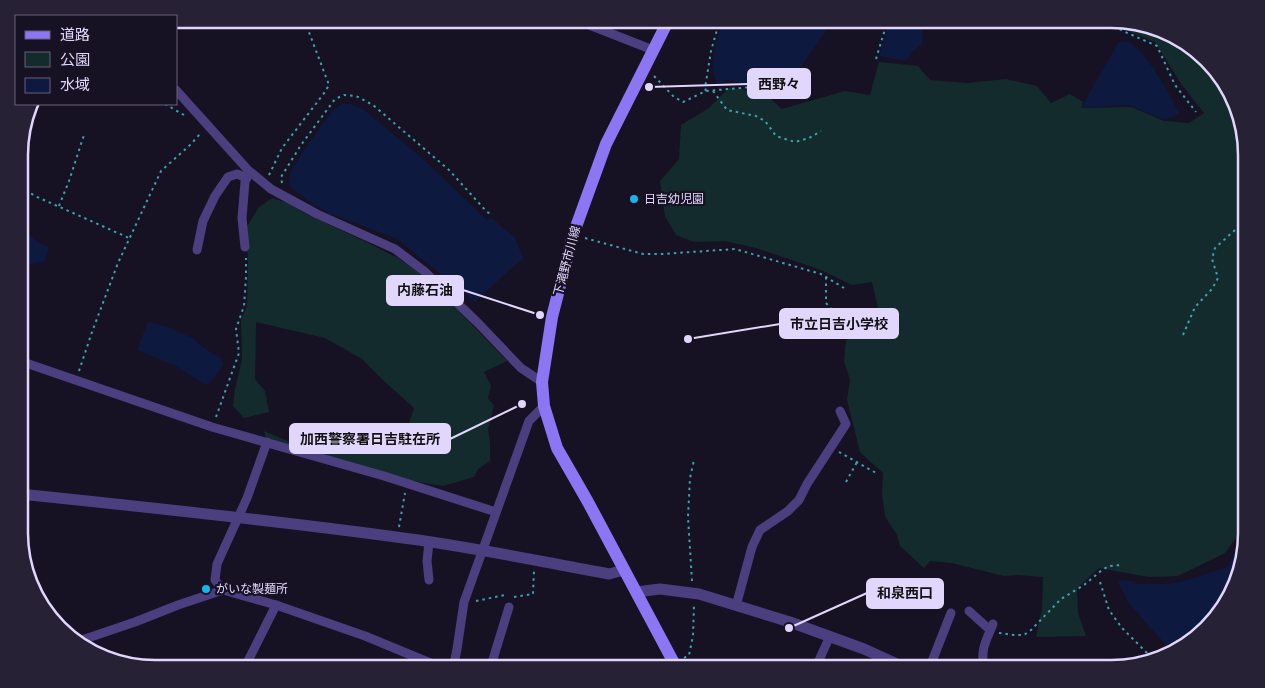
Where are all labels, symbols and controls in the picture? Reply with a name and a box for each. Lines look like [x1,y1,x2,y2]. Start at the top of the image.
legend [15,15,178,105]
text: 道路 [60,25,90,45]
text: 公園 [60,50,90,70]
callout: 西野々 [748,69,810,98]
text: 水域 [60,75,90,95]
text: 西野々 [758,75,800,93]
place label: 日吉幼児園 [644,191,704,207]
marker: 日吉幼児園 [628,193,640,205]
street label: 下滝野市川線 [550,224,584,298]
callout: 内藤石油 [387,276,463,305]
text: 内藤石油 [397,281,453,299]
callout: 市立日吉小学校 [780,309,898,338]
text: 市立日吉小学校 [790,315,888,333]
callout: 加西警察署日吉駐在所 [290,424,450,453]
text: 加西警察署日吉駐在所 [300,430,440,448]
callout: 和泉西口 [867,579,943,608]
place label: がいな製麺所 [216,581,288,597]
marker: がいな製麺所 [200,583,212,595]
text: 和泉西口 [877,584,933,602]

